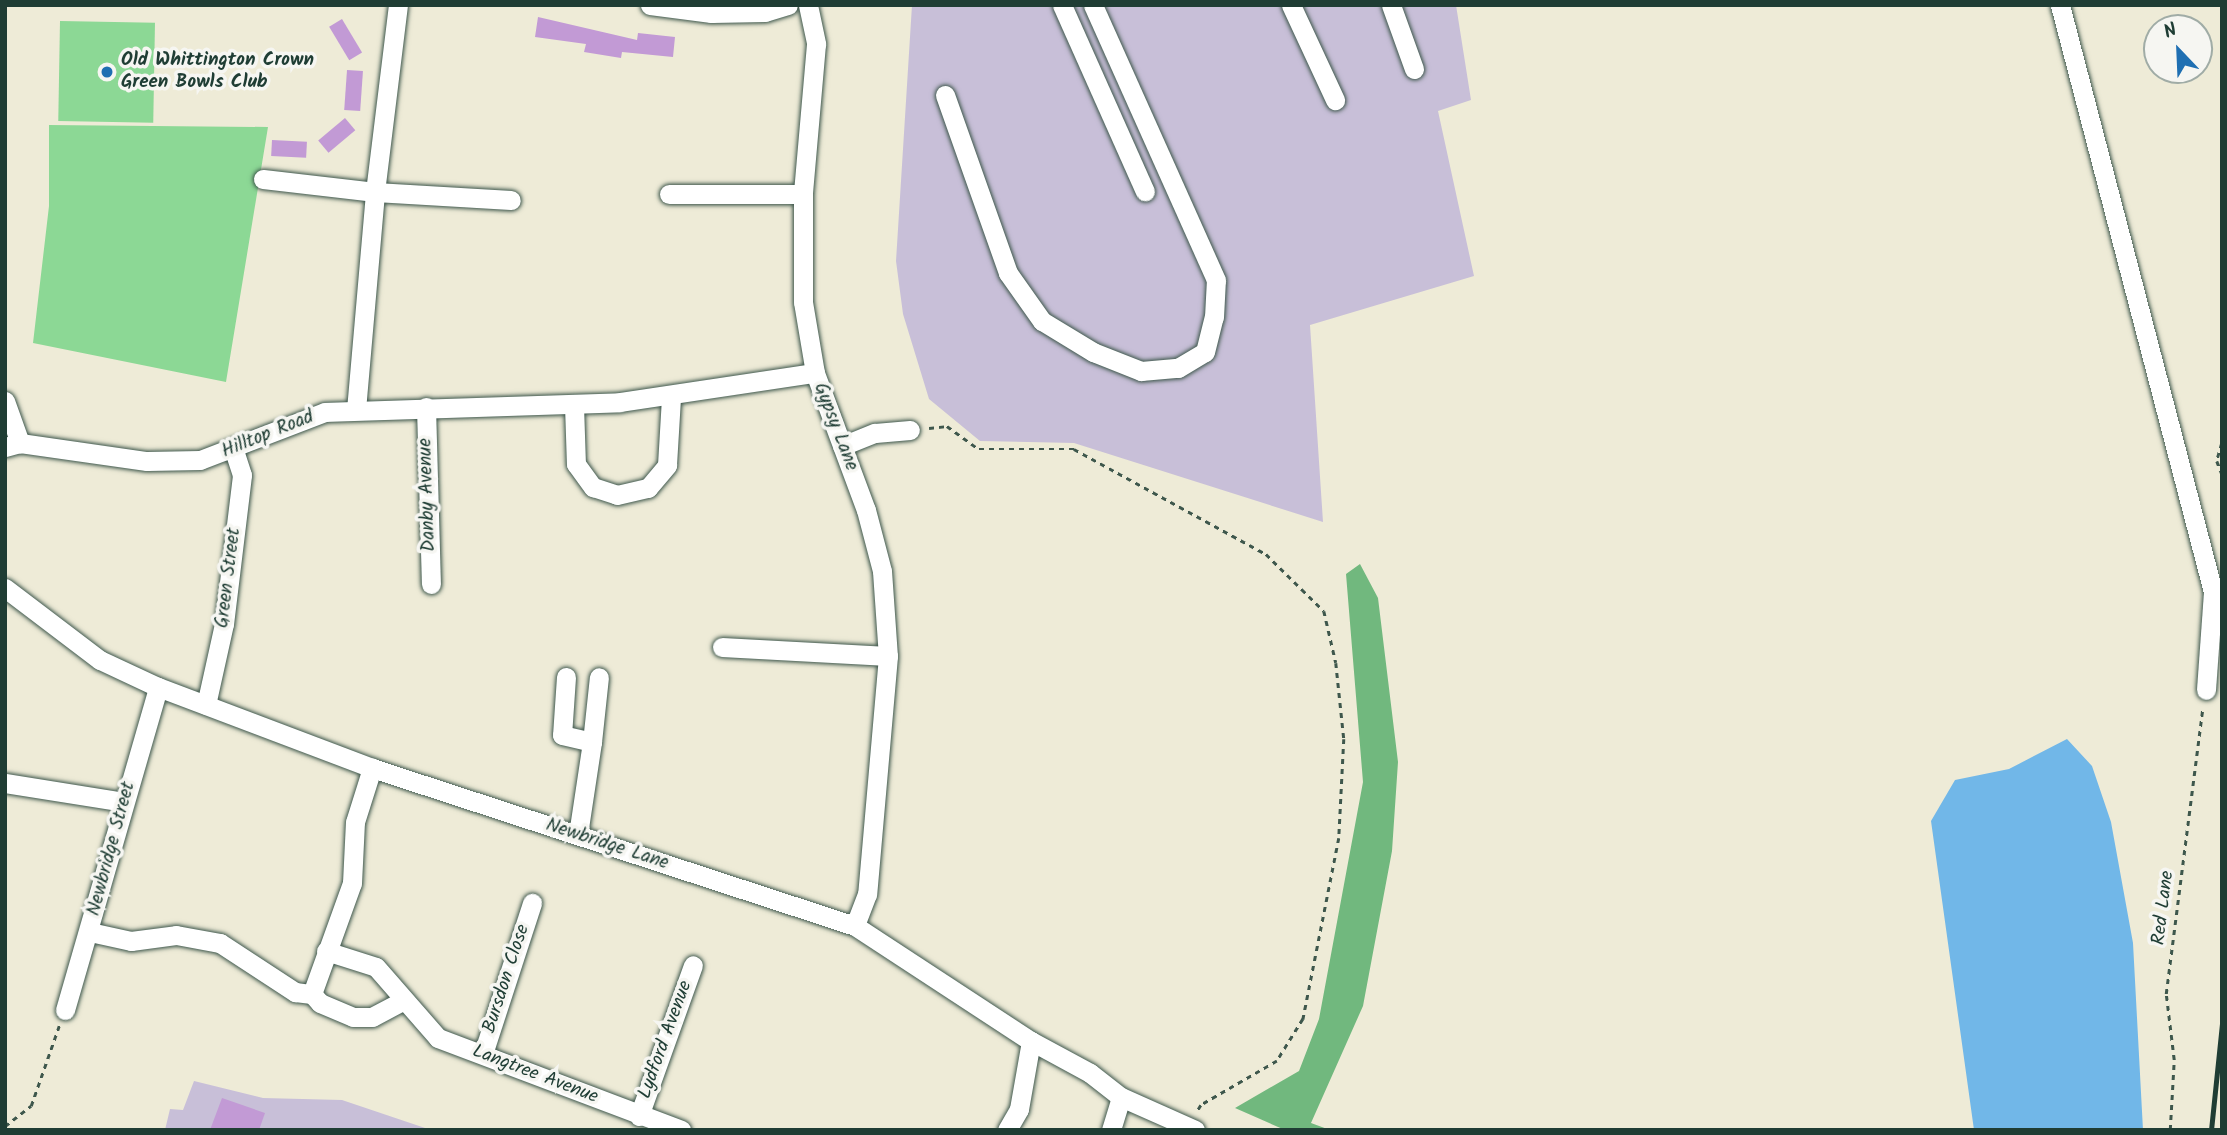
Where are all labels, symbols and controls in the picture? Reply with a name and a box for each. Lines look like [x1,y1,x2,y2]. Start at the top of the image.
north arrow [2143,14,2213,84]
text: N [2159,15,2182,48]
place label: Old Whittington Crown Green Bowls Club [121,50,314,94]
marker: Old Whittington Crown Green Bowls Club [99,64,115,80]
street label: Gypsy Lane [808,380,862,474]
street label: Hilltop Road [219,406,317,464]
street label: Danby Avenue [415,438,441,552]
street label: Green Street [212,527,246,629]
street label: Newbridge Street [83,779,141,919]
street label: Newbridge Lane [543,814,671,876]
street label: Red Lane [2148,870,2180,946]
street label: Bursdon Close [479,922,535,1036]
street label: Lydford Avenue [634,978,698,1102]
street label: Langtree Avenue [469,1041,601,1109]

